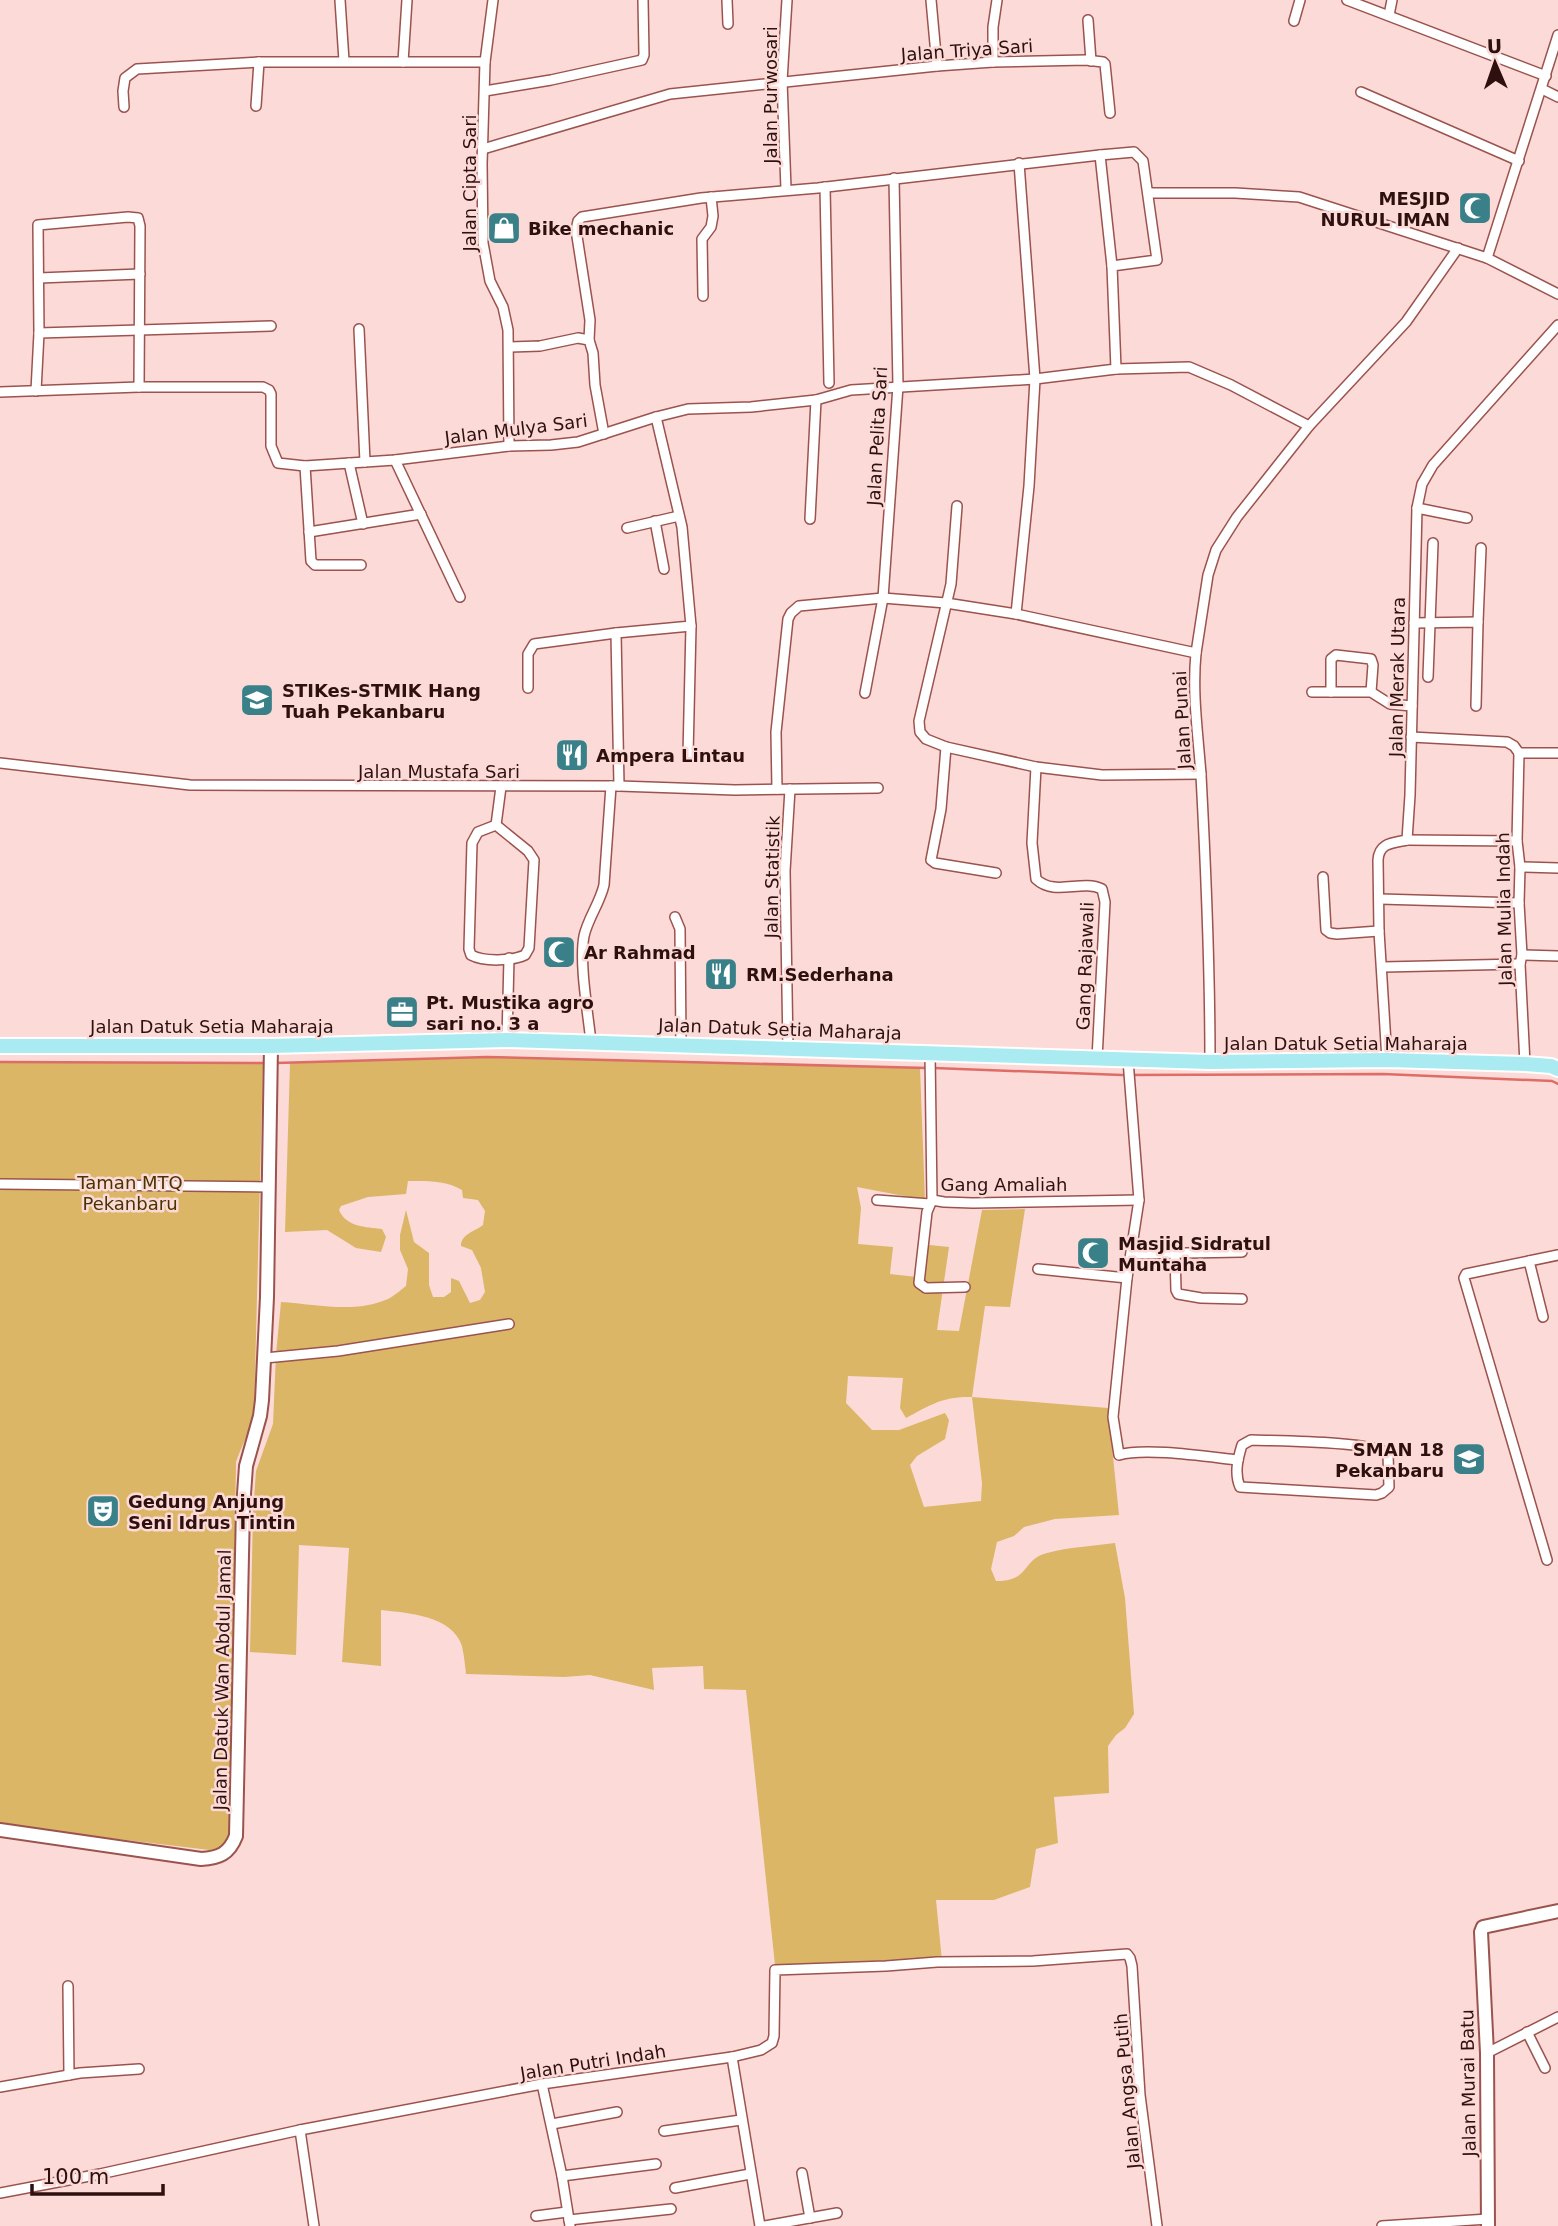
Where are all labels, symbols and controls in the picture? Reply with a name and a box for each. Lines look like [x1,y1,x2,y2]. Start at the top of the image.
street label: Jalan Purwosari [760,26,781,165]
north arrow [1460,28,1530,98]
street label: Jalan Triya Sari [899,35,1034,65]
text: U [1486,35,1503,57]
street label: Jalan Cipta Sari [459,114,480,253]
place label: MESJID NURUL IMAN [1321,188,1450,230]
mosque icon: MESJID NURUL IMAN [1456,189,1494,227]
shop icon: Bike mechanic [485,209,523,247]
place label: Bike mechanic [528,218,674,239]
street label: Jalan Pelita Sari [863,366,891,507]
street label: Jalan Mulya Sari [442,410,589,448]
street label: Jalan Merak Utara [1385,597,1409,758]
street label: Jalan Punai [1169,670,1195,771]
place label: STIKes-STMIK Hang Tuah Pekanbaru [282,680,481,722]
school or university icon: STIKes-STMIK Hang Tuah Pekanbaru [238,681,276,719]
restaurant icon: Ampera Lintau [553,736,591,774]
place label: Ampera Lintau [596,745,745,766]
street label: Jalan Mustafa Sari [357,761,520,782]
street label: Jalan Statistik [760,815,784,940]
street label: Jalan Mulia Indah [1492,832,1516,987]
street label: Gang Rajawali [1072,901,1098,1031]
mosque icon: Ar Rahmad [540,933,578,971]
place label: Ar Rahmad [584,942,696,963]
restaurant icon: RM.Sederhana [702,955,740,993]
place label: RM.Sederhana [746,964,894,985]
place label: Pt. Mustika agro sari no. 3 a [426,992,594,1034]
office icon: Pt. Mustika agro sari no. 3 a [383,993,421,1031]
street label: Jalan Datuk Setia Maharaja [657,1014,902,1044]
street label: Jalan Datuk Setia Maharaja [89,1016,334,1037]
street label: Jalan Datuk Setia Maharaja [1223,1033,1468,1054]
park label: Taman MTQ Pekanbaru [76,1172,183,1214]
street label: Gang Amaliah [941,1174,1067,1195]
place label: Masjid Sidratul Muntaha [1118,1233,1271,1275]
mosque icon: Masjid Sidratul Muntaha [1074,1234,1112,1272]
place label: SMAN 18 Pekanbaru [1335,1439,1444,1481]
school or university icon: SMAN 18 Pekanbaru [1450,1440,1488,1478]
place label: Gedung Anjung Seni Idrus Tintin [128,1491,296,1533]
theatre icon: Gedung Anjung Seni Idrus Tintin [84,1492,122,1530]
street label: Jalan Datuk Wan Abdul Jamal [209,1549,235,1812]
street label: Jalan Murai Batu [1456,2009,1480,2158]
street label: Jalan Angsa Putih [1110,2012,1144,2171]
street label: Jalan Putri Indah [518,2040,667,2084]
scale bar [32,2152,163,2196]
text: 100 m [42,2165,109,2189]

